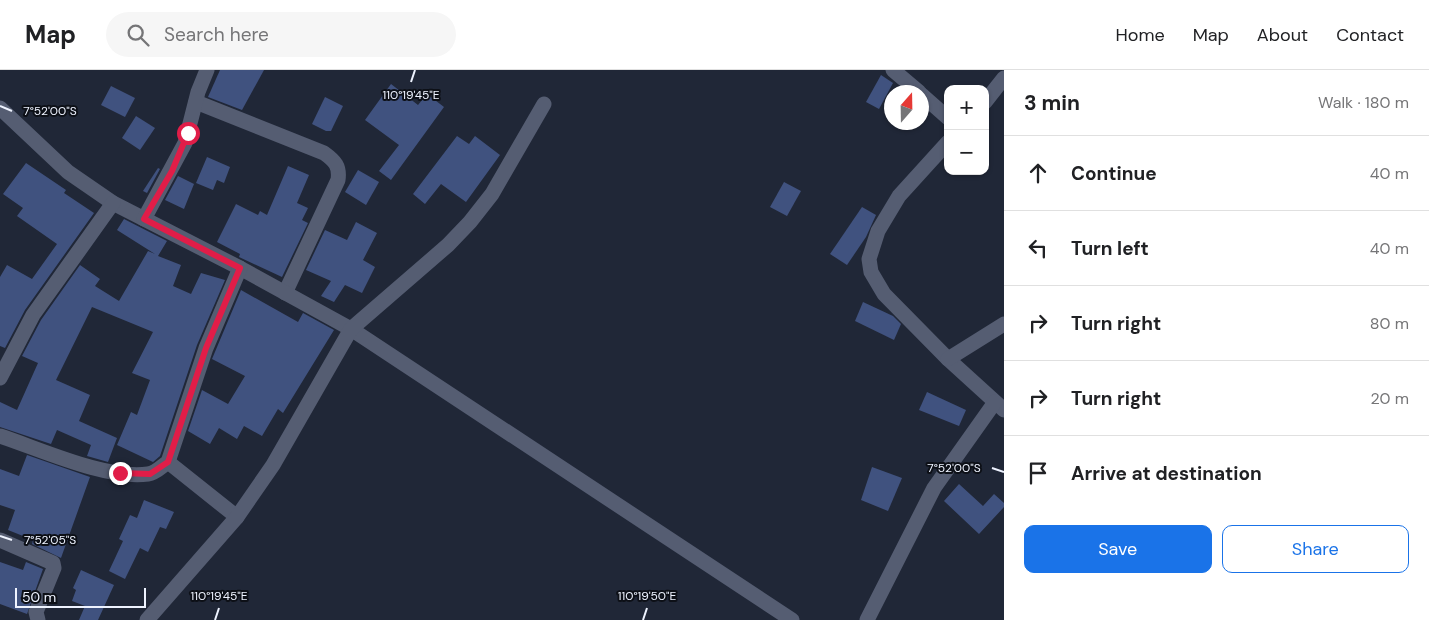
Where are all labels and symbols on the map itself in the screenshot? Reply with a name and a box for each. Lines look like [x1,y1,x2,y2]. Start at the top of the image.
north arrow [884,85,929,130]
text: 110°19'45"E [382,87,440,103]
text: 7°52'00"S [23,103,77,119]
route start [177,122,200,145]
text: 7°52'00"S [927,460,981,476]
route end [109,462,132,485]
text: 7°52'05"S [24,532,76,548]
scale bar [15,585,146,608]
text: 110°19'45"E [190,588,248,604]
text: 110°19'50"E [618,588,676,604]

